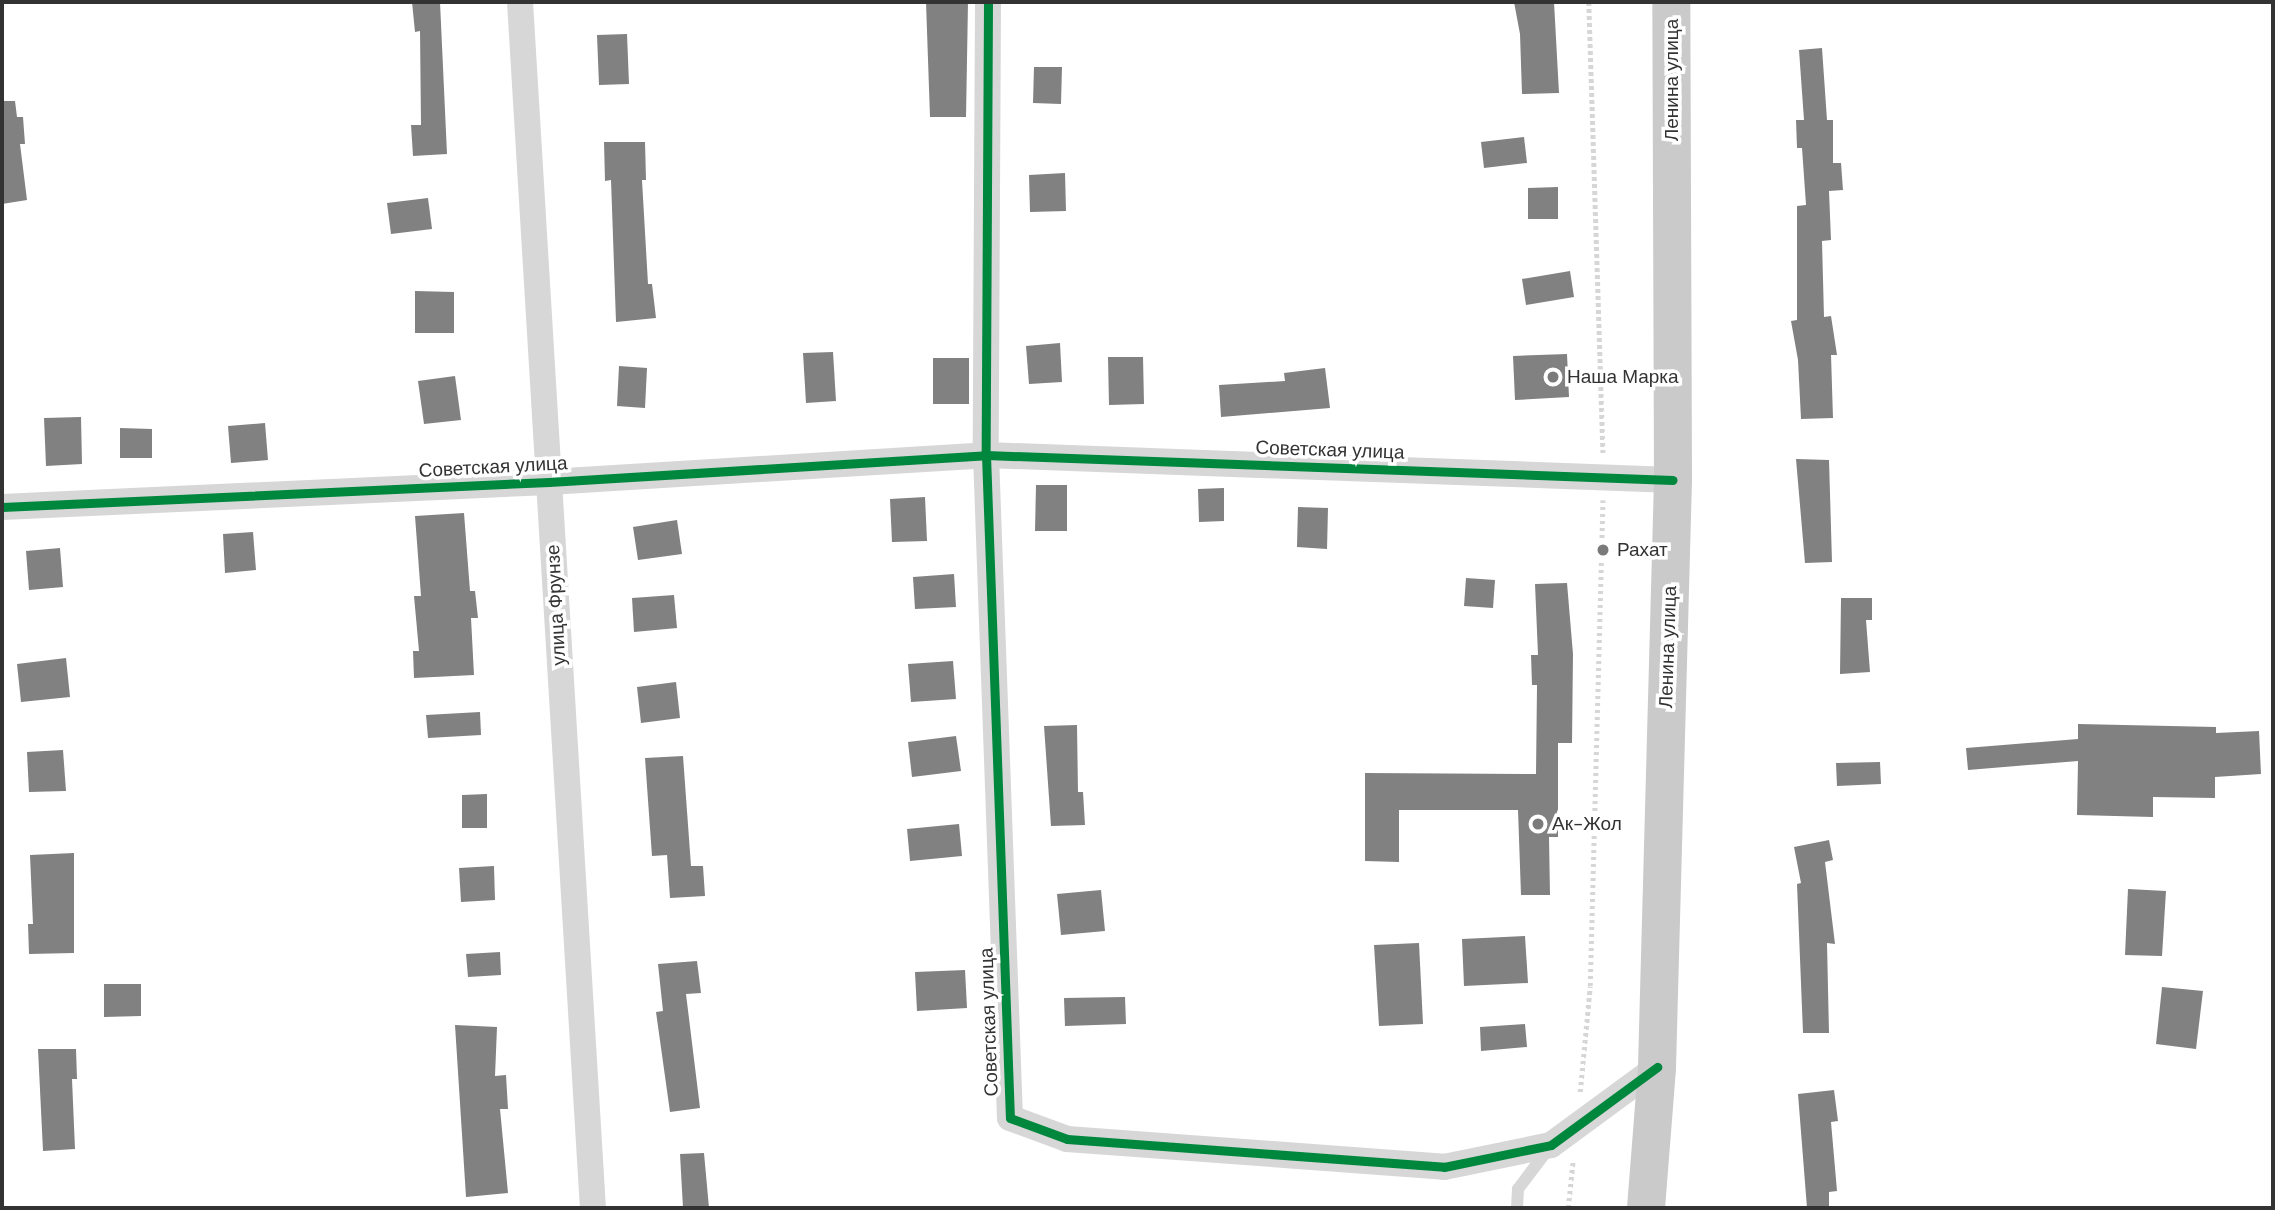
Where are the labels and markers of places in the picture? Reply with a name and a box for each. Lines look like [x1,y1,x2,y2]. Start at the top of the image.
place label: Наша Марка [1567,366,1679,388]
marker: Наша Марка [1545,369,1561,385]
place label: Рахат [1617,539,1668,561]
marker: Рахат [1595,542,1611,558]
place label: Ак-Жол [1552,813,1622,835]
marker: Ак-Жол [1530,816,1546,832]

